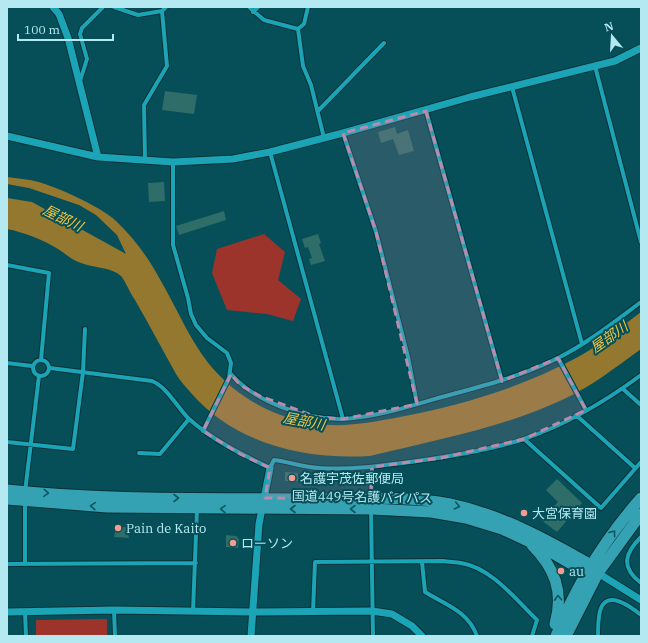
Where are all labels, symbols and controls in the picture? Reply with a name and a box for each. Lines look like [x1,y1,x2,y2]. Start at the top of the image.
scale bar [18,16,113,42]
north arrow [592,16,632,56]
text: N [603,18,615,34]
text: 100 m [24,22,60,37]
water label: 屋部川 [40,201,88,236]
water label: 屋部川 [587,316,633,356]
water label: 屋部川 [282,408,328,434]
place label: 名護宇茂佐郵便局 [300,470,404,487]
marker: 名護宇茂佐郵便局 [287,473,297,483]
street label: 国道449号名護バイパス [292,487,432,507]
one-way arrow [43,489,49,498]
one-way arrow [173,494,179,502]
one-way arrow [453,501,460,510]
one-way arrow [90,502,96,511]
one-way arrow [220,505,226,513]
one-way arrow [290,505,296,513]
one-way arrow [350,505,356,513]
place label: 大宮保育園 [532,505,597,522]
marker: 大宮保育園 [519,508,529,518]
place label: Pain de Kaito [126,520,206,537]
marker: Pain de Kaito [113,523,123,533]
one-way arrow [608,530,615,537]
place label: ローソン [241,535,293,552]
marker: ローソン [228,538,238,548]
place label: au [569,563,584,580]
marker: au [556,566,566,576]
one-way arrow [554,595,563,601]

